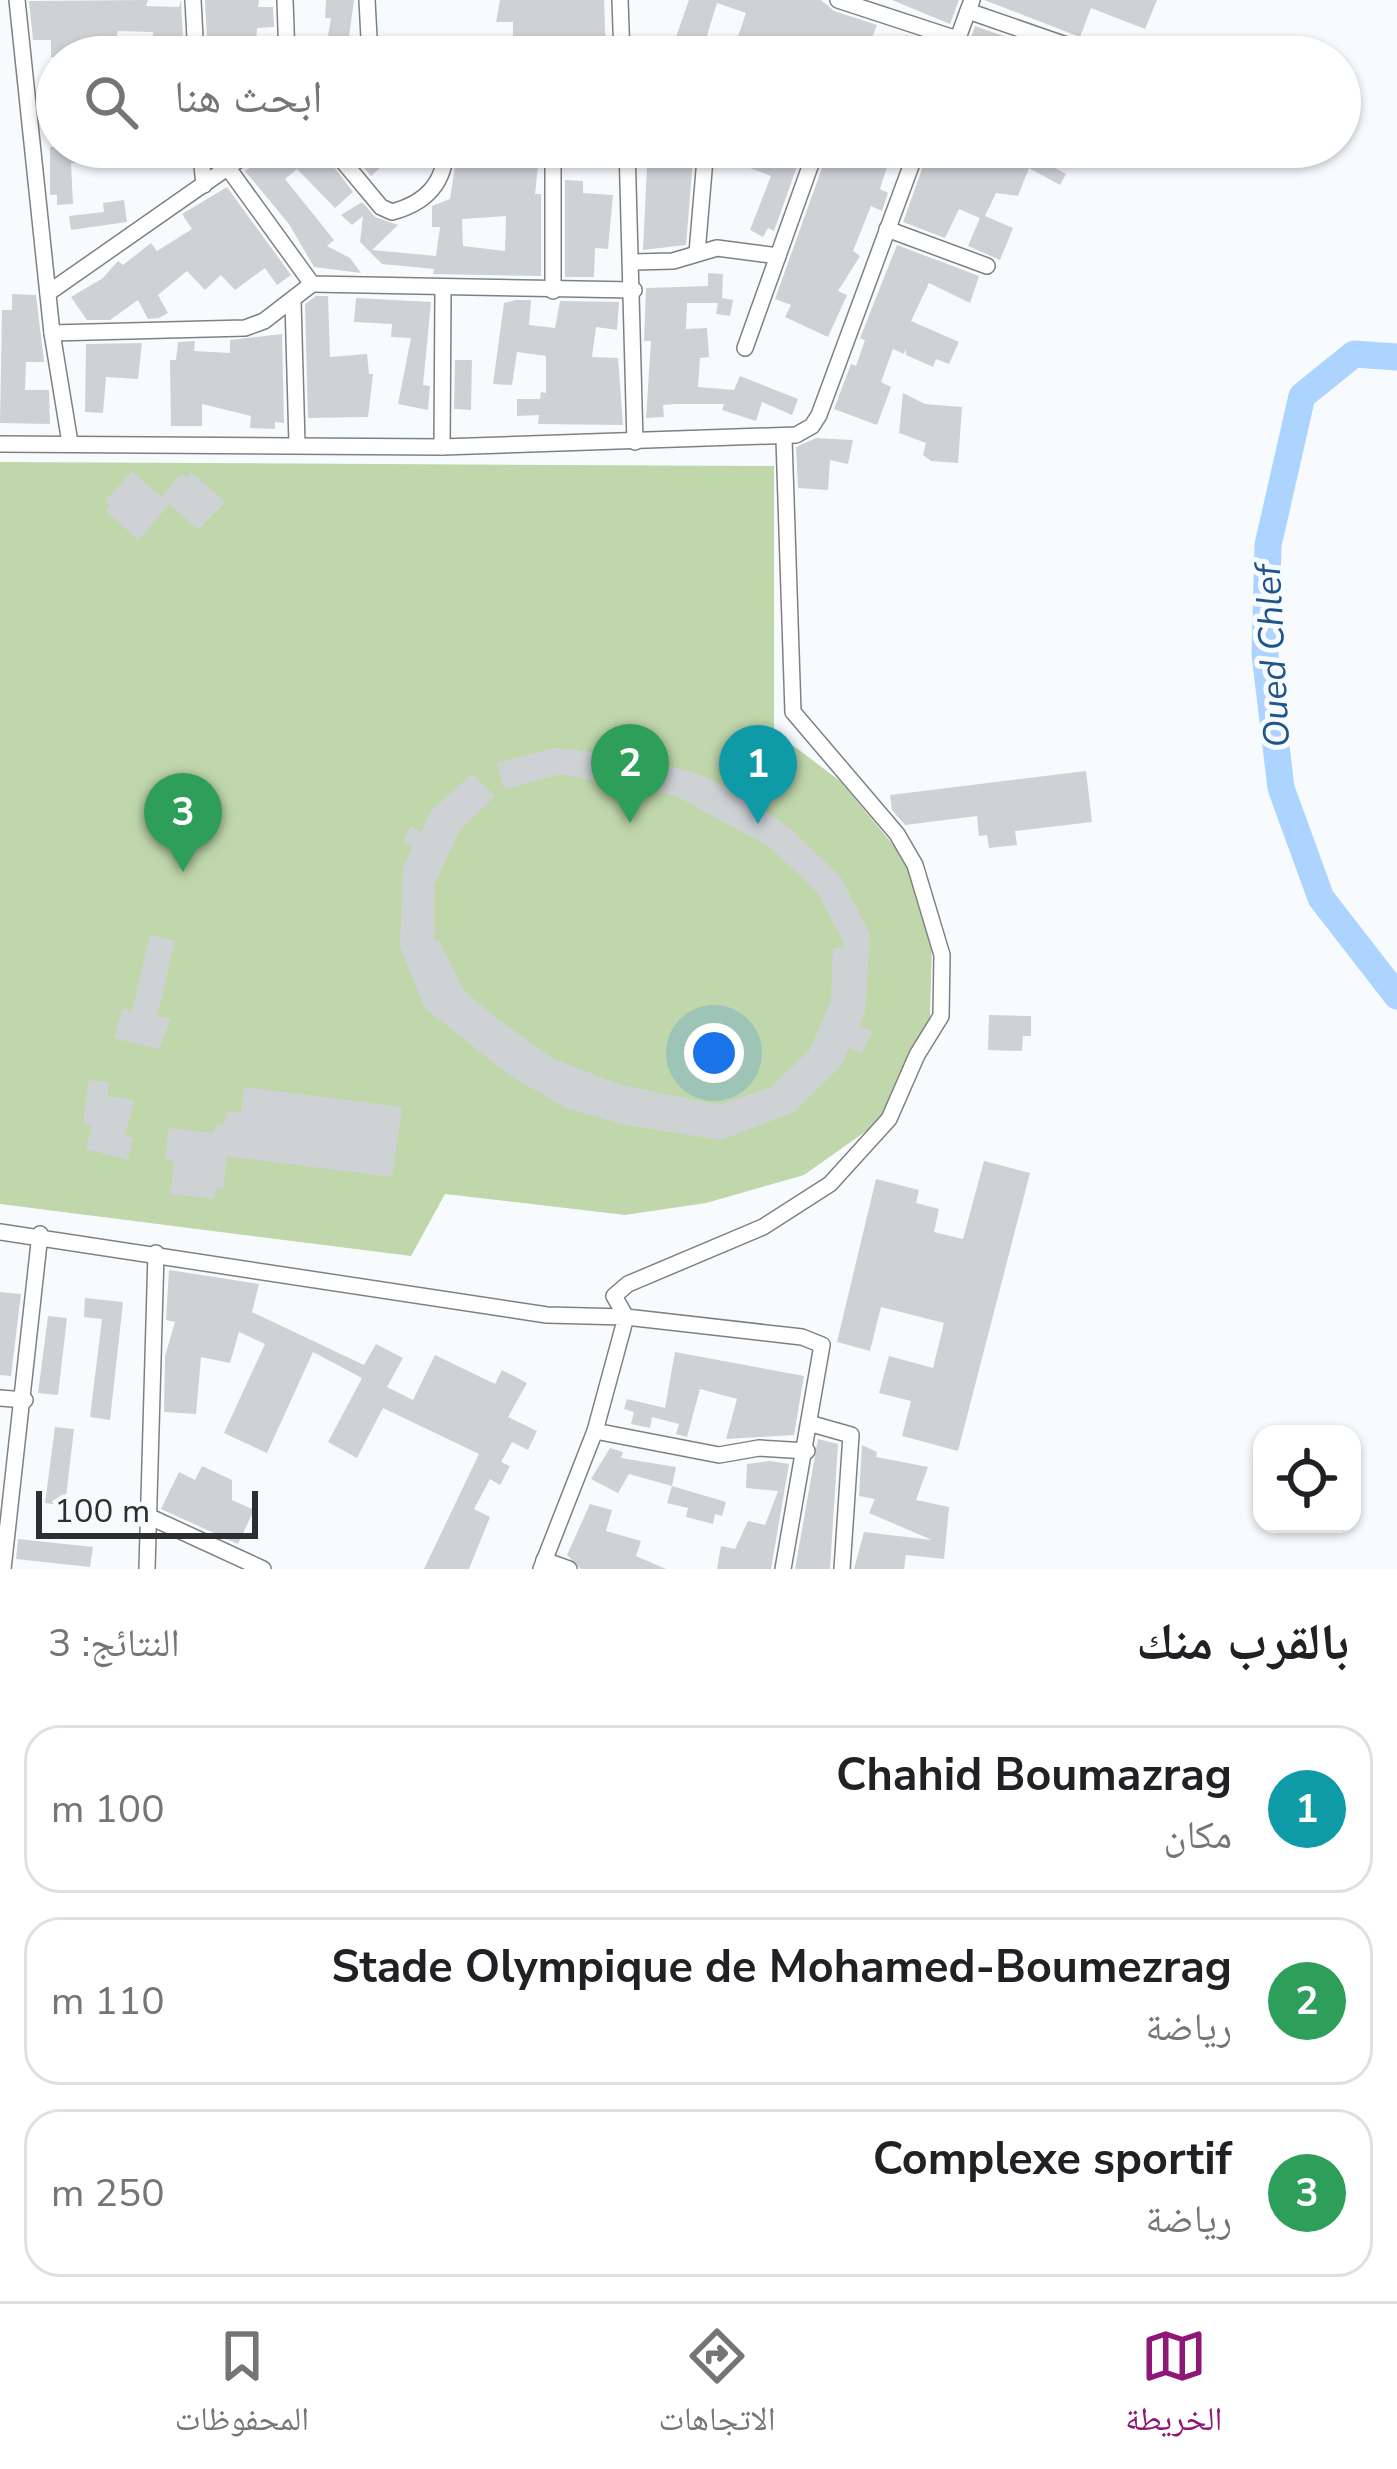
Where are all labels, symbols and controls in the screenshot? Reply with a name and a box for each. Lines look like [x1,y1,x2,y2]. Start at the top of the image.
search box [36,36,1361,168]
text: ابحث هنا [174,67,323,128]
icon: search [78,69,144,135]
water label: Oued Chlef [1244,560,1302,749]
pin: 2 [591,724,669,823]
pin: 1 [719,725,797,824]
pin: 3 [144,773,222,872]
your location [684,1023,744,1083]
map controls [1253,1425,1361,1533]
button: locate [1253,1425,1361,1533]
scale bar [36,1485,258,1538]
text: 100 m [54,1489,150,1534]
text: بالقرب منك [1136,1607,1349,1677]
text: النتائج: 3 [48,1617,180,1670]
text: Chahid Boumazrag [836,1745,1232,1806]
text: 100 m [51,1783,165,1836]
text: 1 [1295,1783,1319,1836]
text: مكان [1164,1809,1232,1862]
text: Stade Olympique de Mohamed-Boumezrag [331,1937,1232,1998]
text: 110 m [51,1975,165,2028]
text: 2 [1295,1975,1319,2028]
text: رياضة [1145,2001,1232,2054]
text: Complexe sportif [873,2129,1232,2190]
text: 250 m [51,2167,165,2220]
text: 3 [1295,2167,1319,2220]
text: رياضة [1145,2193,1232,2246]
tab: المحفوظات [175,2323,309,2451]
tab: الاتجاهات [658,2323,776,2451]
tab: الخريطة [1125,2323,1222,2451]

